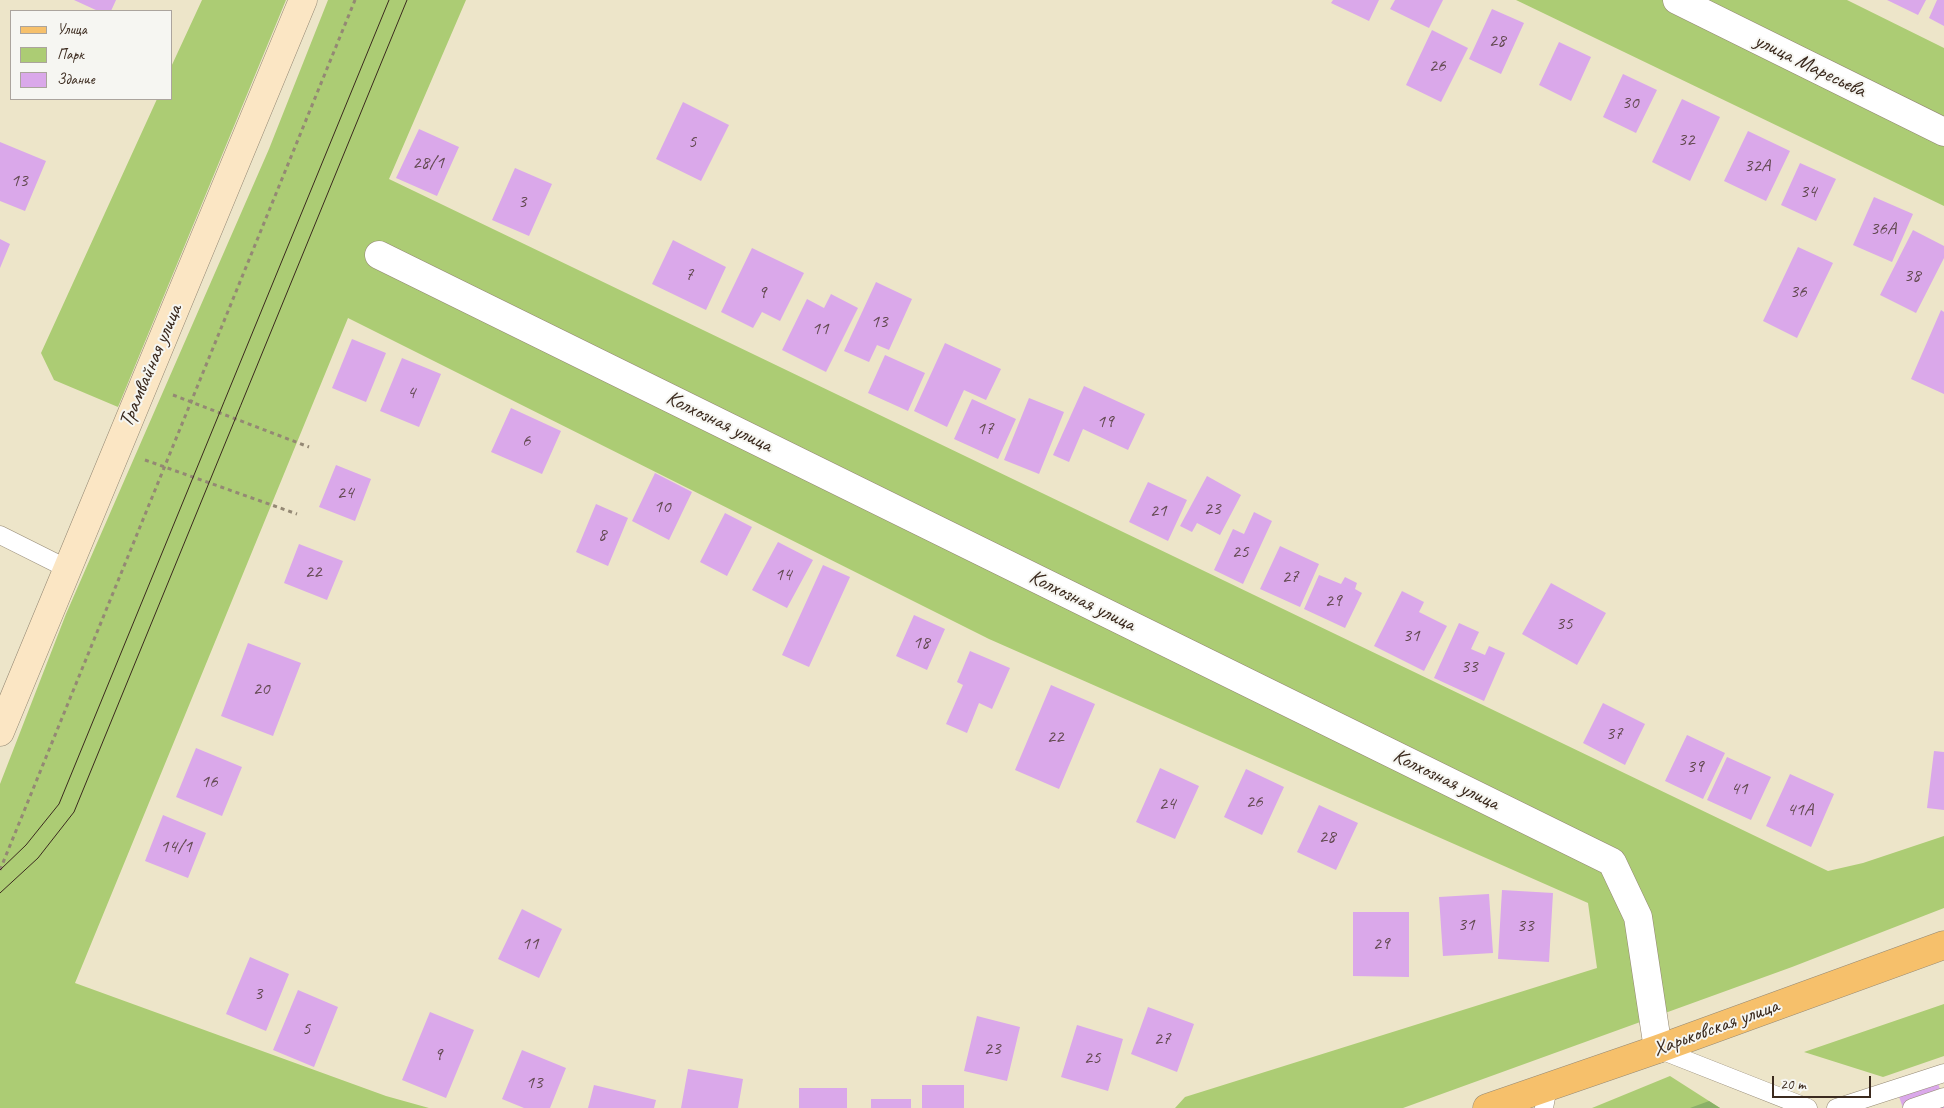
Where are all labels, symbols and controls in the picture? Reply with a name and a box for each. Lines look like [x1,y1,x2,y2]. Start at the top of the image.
legend [10,10,172,100]
text: Улица [57,20,87,39]
street label: улица Маресьева [1750,28,1870,104]
house number: 28 [1488,30,1506,52]
text: Парк [57,45,84,64]
house number: 26 [1428,55,1446,77]
text: Здание [57,70,95,89]
house number: 30 [1621,92,1639,114]
house number: 32 [1677,129,1695,151]
house number: 5 [688,131,696,153]
house number: 28/1 [412,152,444,174]
house number: 32А [1744,155,1770,177]
house number: 13 [10,170,28,192]
house number: 34 [1799,181,1817,203]
house number: 3 [518,191,526,213]
house number: 36А [1870,218,1896,240]
house number: 7 [685,264,693,286]
house number: 38 [1903,265,1921,287]
house number: 36 [1789,281,1807,303]
house number: 9 [758,282,766,304]
street label: Трамвайная улица [114,301,188,431]
house number: 13 [870,311,888,333]
house number: 11 [811,318,829,340]
house number: 4 [407,382,415,404]
street label: Колхозная улица [662,386,776,458]
house number: 19 [1096,411,1114,433]
house number: 17 [976,418,994,440]
house number: 6 [522,430,530,452]
house number: 24 [336,482,354,504]
house number: 10 [653,496,671,518]
house number: 23 [1203,498,1221,520]
house number: 21 [1149,500,1167,522]
house number: 8 [598,524,606,546]
house number: 25 [1231,541,1249,563]
house number: 22 [304,561,322,583]
house number: 14 [774,564,792,586]
street label: Колхозная улица [1025,565,1139,637]
house number: 27 [1281,566,1299,588]
house number: 29 [1324,590,1342,612]
house number: 35 [1555,613,1573,635]
house number: 31 [1402,625,1420,647]
house number: 18 [912,632,930,654]
house number: 33 [1460,656,1478,678]
house number: 20 [252,678,270,700]
house number: 37 [1605,723,1623,745]
house number: 22 [1046,726,1064,748]
street label: Колхозная улица [1389,744,1503,816]
house number: 39 [1686,756,1704,778]
house number: 16 [200,771,218,793]
house number: 41 [1730,778,1748,800]
house number: 26 [1245,791,1263,813]
house number: 24 [1158,793,1176,815]
house number: 41А [1787,799,1813,821]
house number: 28 [1318,826,1336,848]
house number: 14/1 [160,836,192,858]
house number: 31 [1457,914,1475,936]
house number: 33 [1516,915,1534,937]
house number: 11 [521,933,539,955]
house number: 29 [1372,933,1390,955]
house number: 3 [254,983,262,1005]
street label: Харьковская улица [1650,994,1782,1062]
house number: 5 [302,1018,310,1040]
house number: 27 [1153,1028,1171,1050]
house number: 23 [983,1038,1001,1060]
house number: 9 [434,1044,442,1066]
house number: 25 [1083,1047,1101,1069]
scale bar [1774,1066,1873,1098]
house number: 13 [525,1072,543,1094]
text: 20 m [1780,1075,1806,1094]

